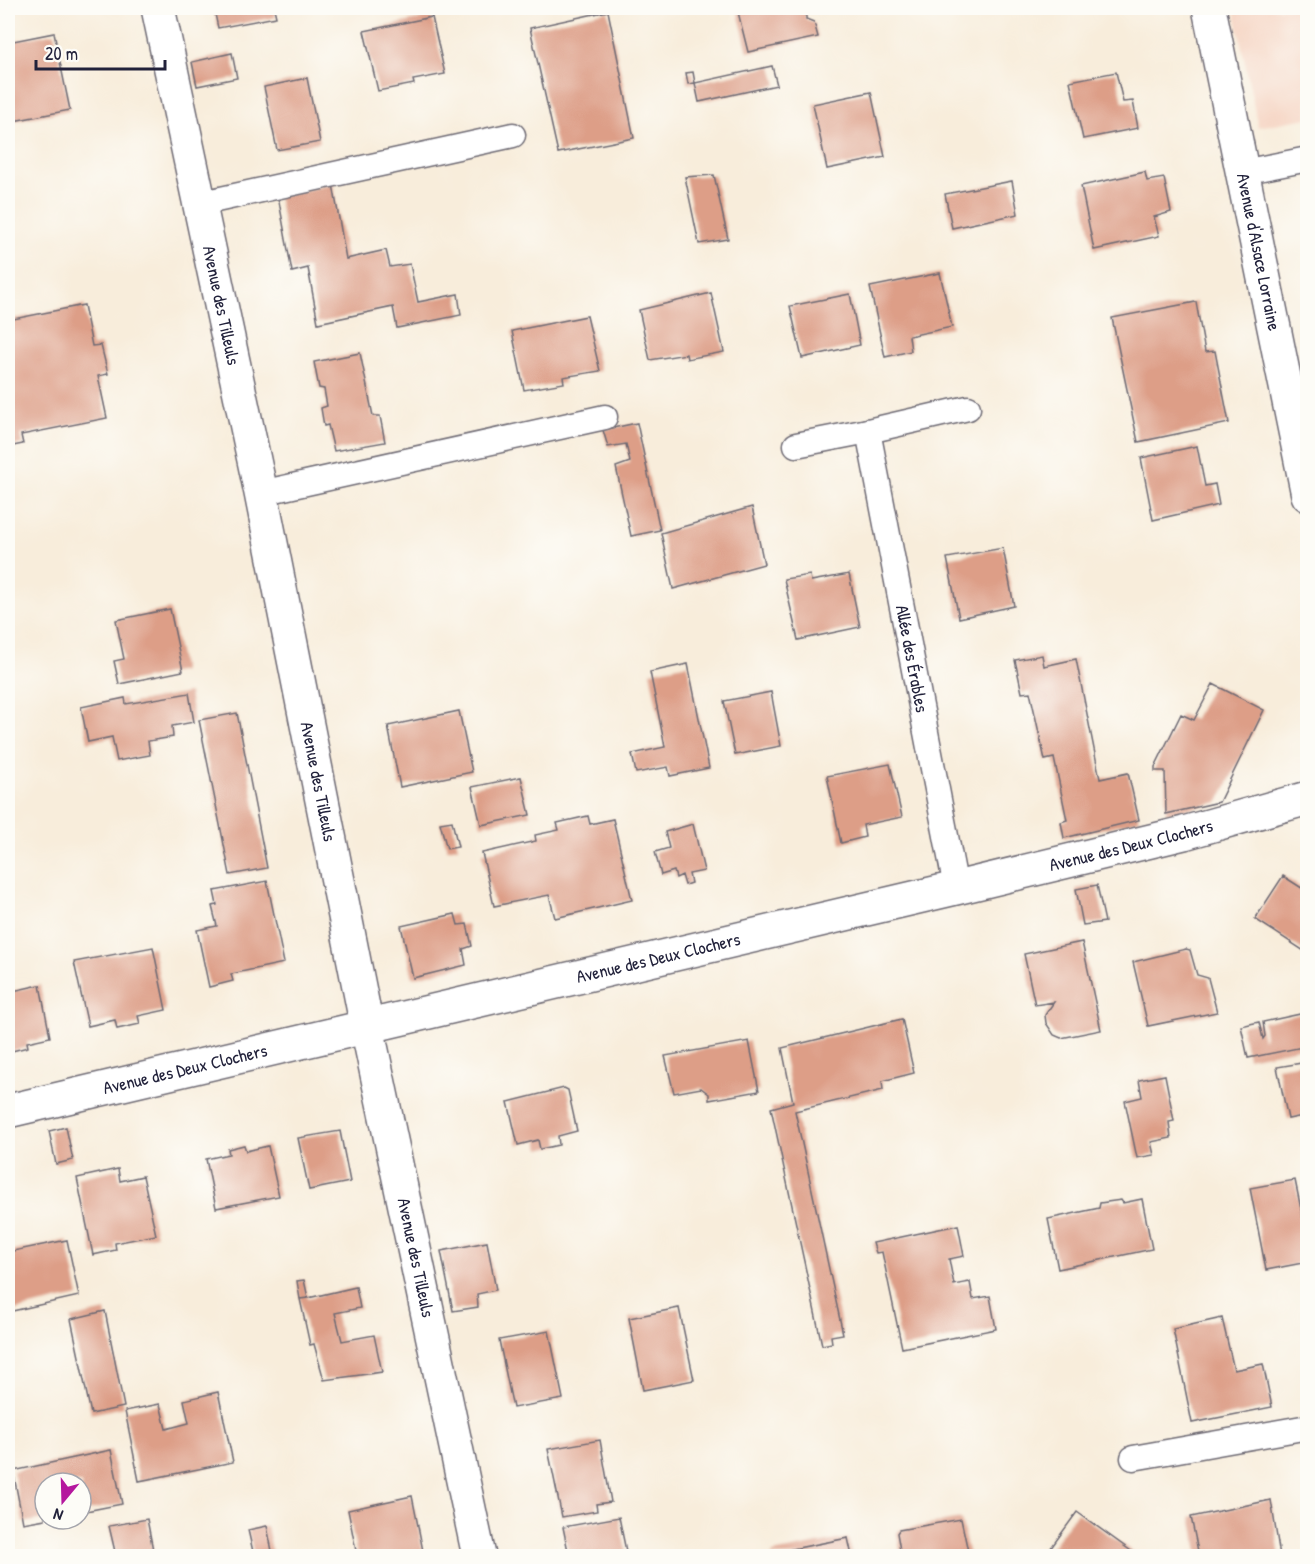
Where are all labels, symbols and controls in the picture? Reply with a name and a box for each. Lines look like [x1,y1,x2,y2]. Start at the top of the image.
scale bar [36,33,165,71]
text: 20 m [45,41,78,66]
street label: Avenue d'Alsace Lorraine [1231,171,1287,333]
street label: Avenue des Tilleuls [197,243,246,367]
street label: Allée des Érables [890,603,935,714]
street label: Avenue des Tilleuls [295,719,343,844]
street label: Avenue des Deux Clochers [1046,812,1216,877]
street label: Avenue des Deux Clochers [574,926,743,989]
street label: Avenue des Deux Clochers [101,1037,270,1100]
street label: Avenue des Tilleuls [392,1196,441,1320]
north arrow [33,1471,93,1531]
text: N [50,1503,66,1527]

